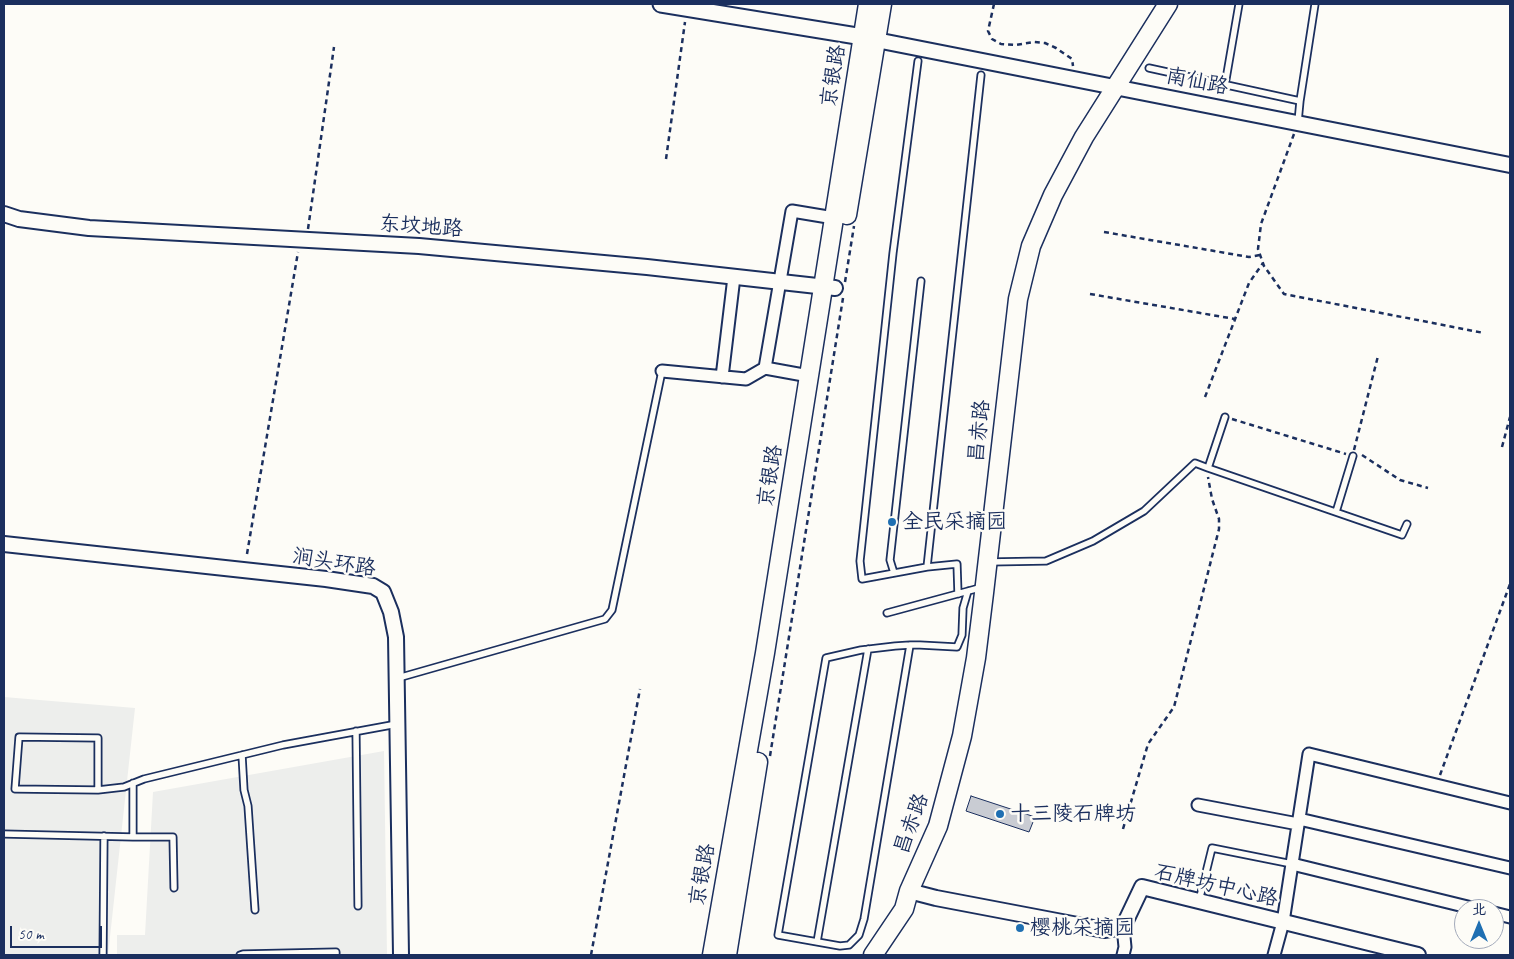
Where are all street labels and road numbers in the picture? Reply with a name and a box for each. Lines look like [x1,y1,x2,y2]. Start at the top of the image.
street label: 京银路 [817,43,851,109]
street label: 南仙路 [1164,64,1230,100]
street label: 东坟地路 [378,212,464,242]
street label: 昌赤路 [964,398,996,464]
street label: 京银路 [754,443,788,509]
street label: 涧头环路 [291,544,377,582]
street label: 昌赤路 [889,790,935,858]
street label: 京银路 [685,842,721,908]
street label: 石牌坊中心路 [1152,860,1280,912]

